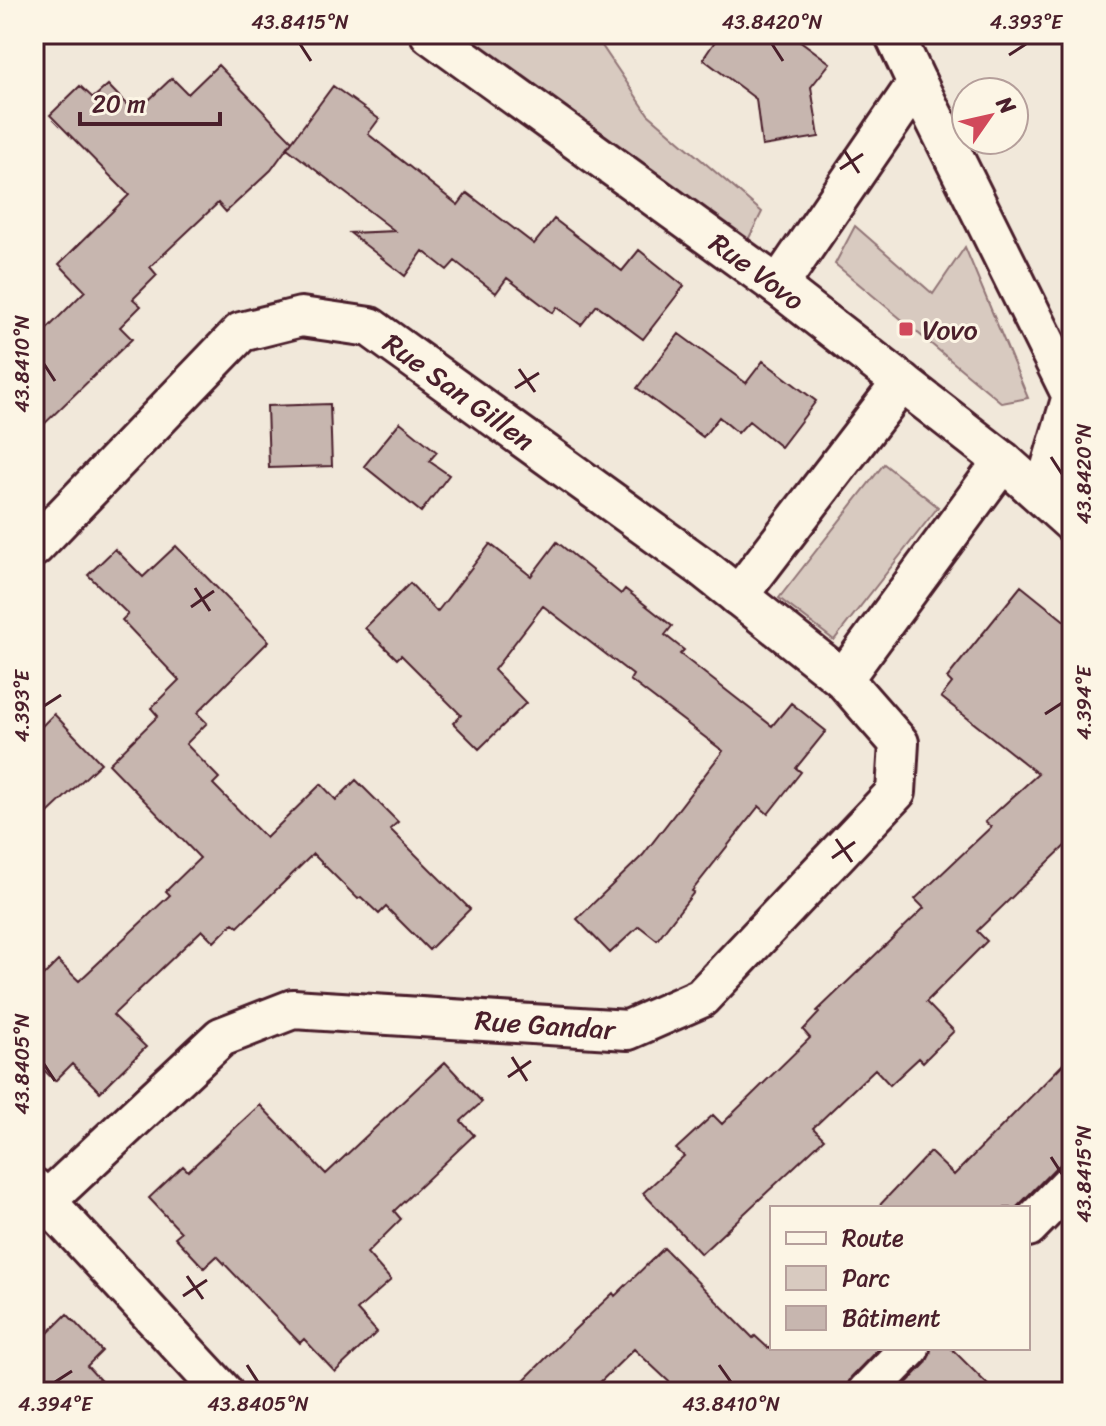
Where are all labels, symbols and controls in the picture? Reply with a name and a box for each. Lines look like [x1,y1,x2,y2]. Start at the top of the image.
text: 43.8415°N [251,5,349,40]
text: 43.8420°N [722,5,822,40]
text: 4.393°E [990,5,1064,40]
scale bar [80,76,220,126]
north arrow [950,76,1030,156]
text: 20 m [92,83,146,125]
text: N [985,87,1027,123]
street label: Rue Vovo [699,219,816,323]
place label: Vovo [922,305,978,354]
text: 43.8410°N [5,315,40,413]
street label: Rue San Gillen [372,319,546,464]
marker: Vovo [897,320,915,338]
text: 43.8420°N [1067,424,1102,524]
text: 4.394°E [1067,664,1102,740]
text: 4.393°E [5,668,40,742]
street label: Rue Gandar [473,996,618,1054]
text: 43.8405°N [5,1013,40,1115]
text: 43.8415°N [1067,1125,1102,1223]
legend [770,1206,1030,1350]
text: Route [842,1217,904,1259]
text: Parc [842,1257,890,1299]
text: Bâtiment [842,1297,941,1339]
text: 4.394°E [18,1387,94,1422]
text: 43.8405°N [207,1387,309,1422]
text: 43.8410°N [682,1387,780,1422]

